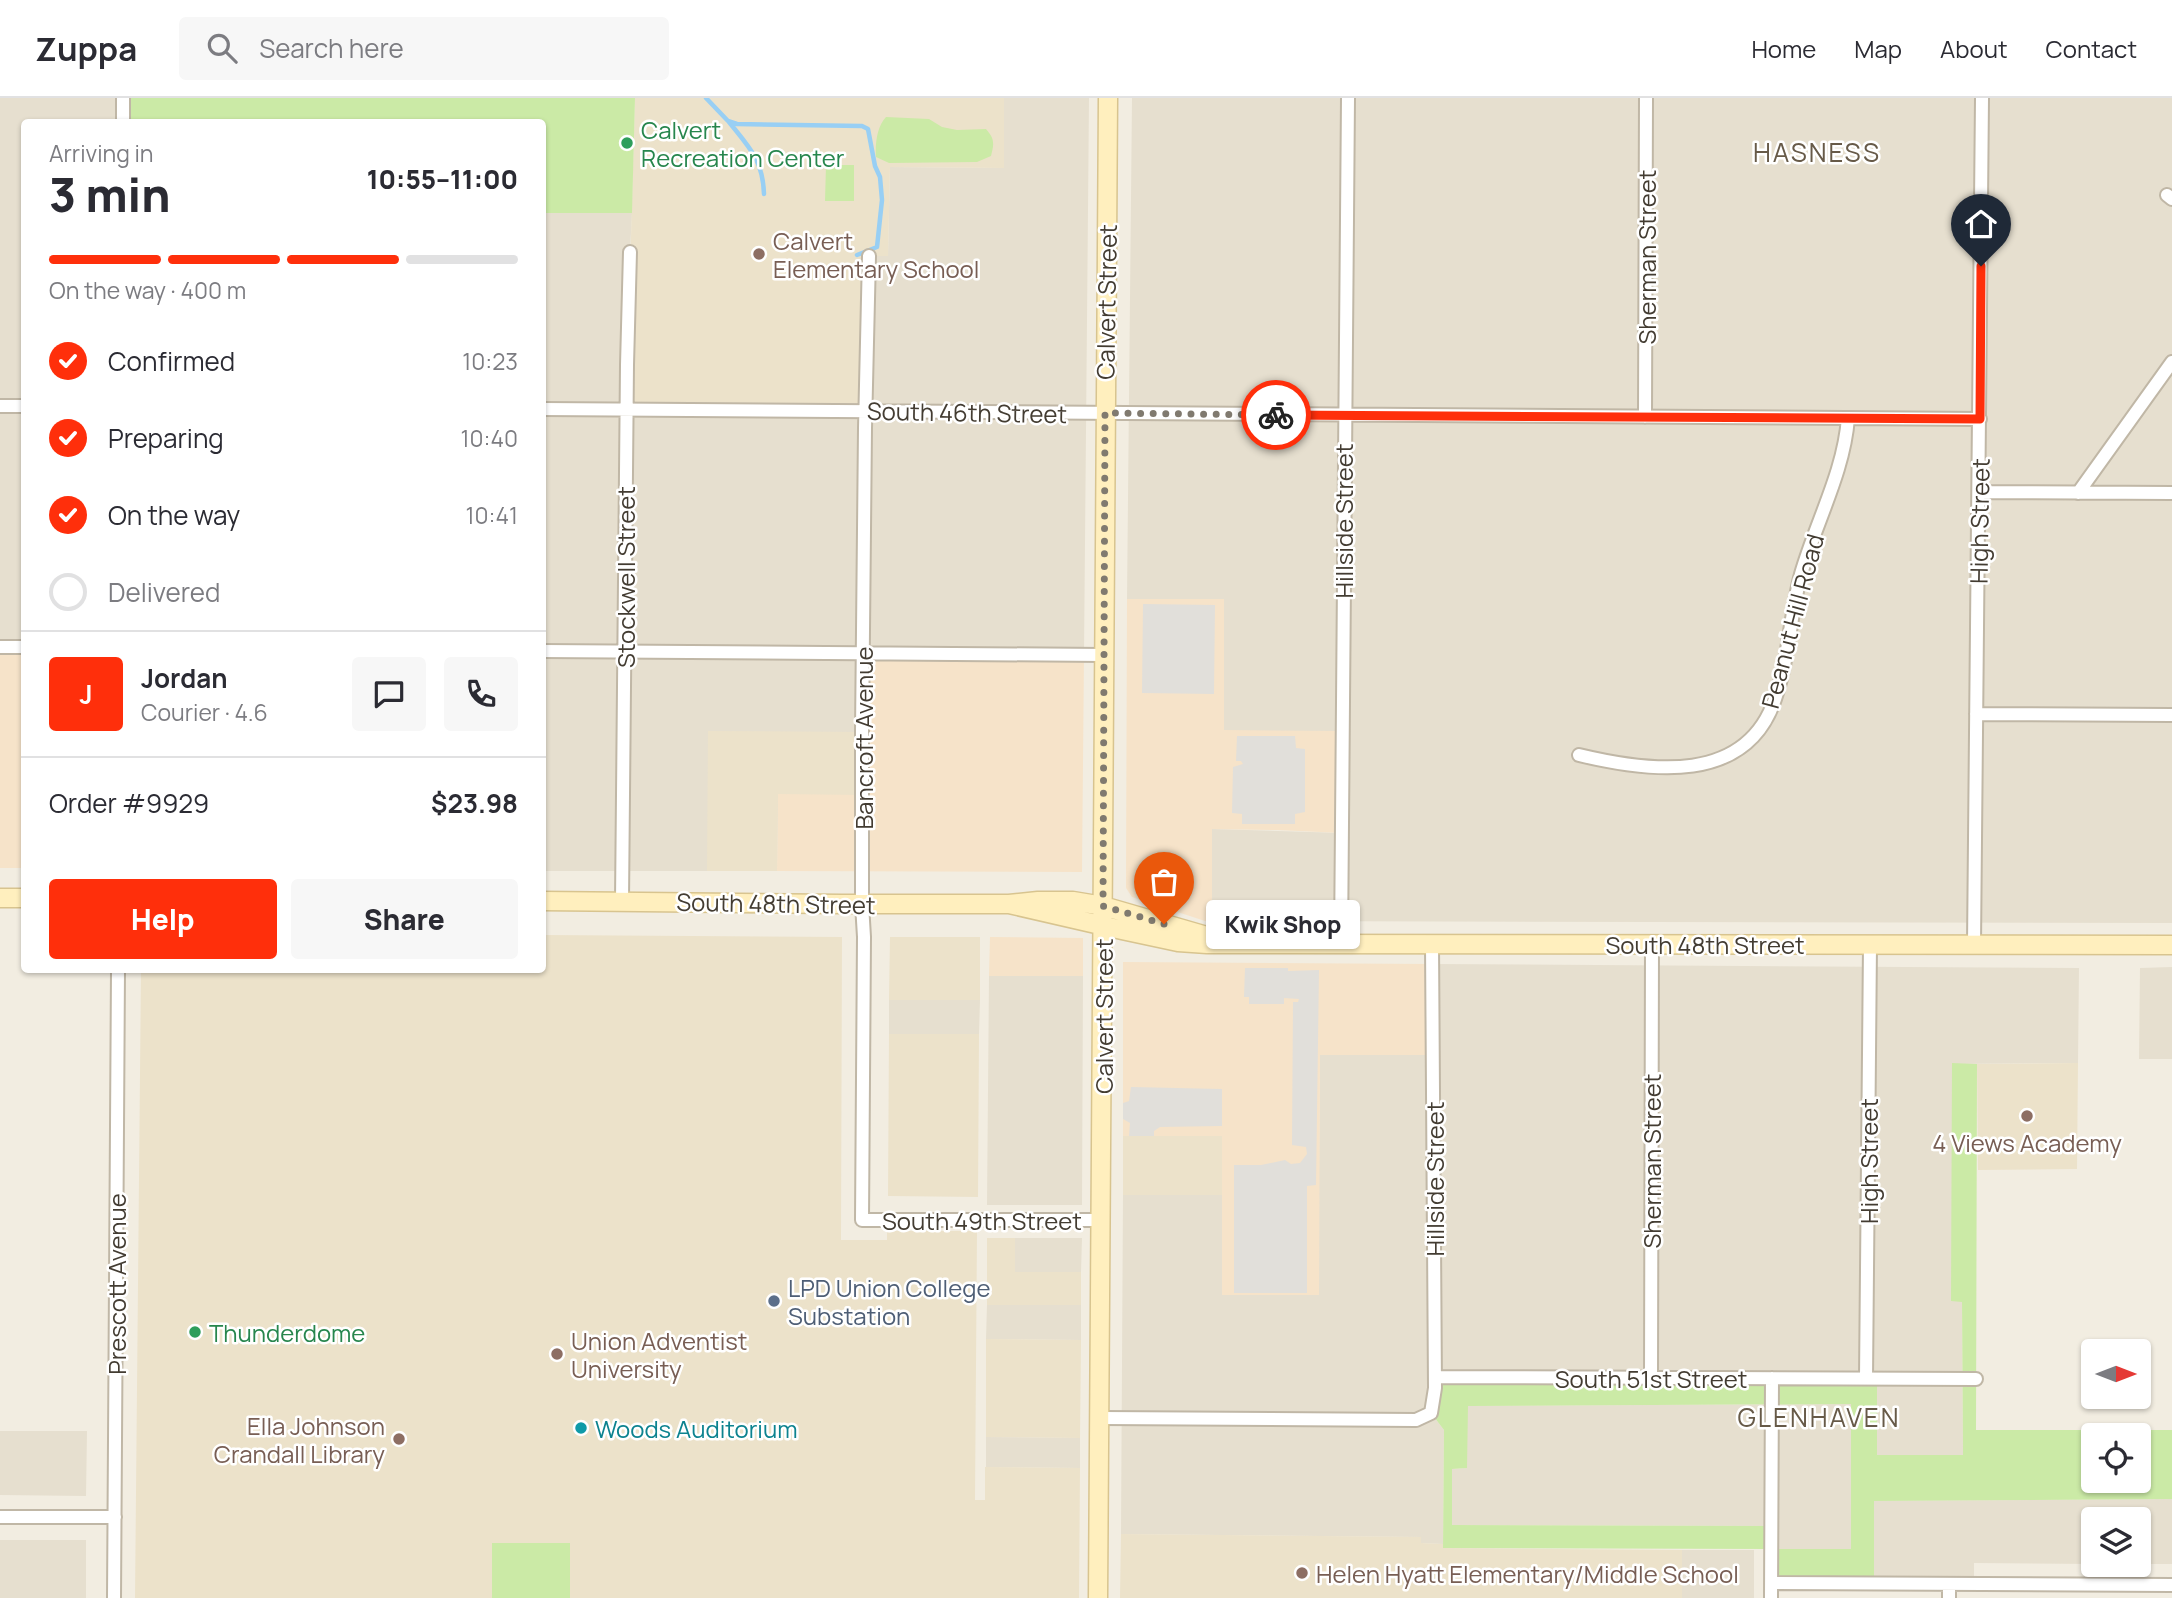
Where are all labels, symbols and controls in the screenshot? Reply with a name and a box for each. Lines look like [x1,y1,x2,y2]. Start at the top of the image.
search box [179,17,669,80]
text: Zuppa [35,26,137,71]
icon: search [203,29,241,67]
text: Search here [259,30,404,66]
text: Home [1751,32,1816,65]
text: Map [1854,32,1902,65]
text: About [1940,32,2008,65]
text: Contact [2046,32,2137,65]
place label: Calvert Recreation Center [641,113,845,174]
district label: HASNESS [1753,134,1881,170]
marker: Calvert Recreation Center [619,135,635,151]
text: Arriving in [49,137,154,169]
text: 10:55–11:00 [367,161,518,197]
text: 3 min [49,163,170,226]
street label: Sherman Street [1630,170,1663,344]
pin [1951,194,2011,266]
icon: home [1962,205,2000,243]
place label: Calvert Elementary School [773,224,979,285]
street label: Calvert Street [1088,224,1124,380]
marker: Calvert Elementary School [751,246,767,262]
text: On the way · 400 m [49,274,246,306]
icon: check [49,342,87,380]
text: Confirmed [108,343,235,379]
text: 10:23 [462,345,518,377]
courier [1241,380,1311,450]
street label: South 46th Street [867,394,1067,430]
icon: bike [1257,396,1295,434]
icon: check [49,419,87,457]
text: Preparing [108,420,224,456]
text: 10:40 [461,422,518,454]
street label: Hillside Street [1327,444,1360,598]
street label: High Street [1961,458,1997,584]
street label: Stockwell Street [609,486,642,668]
icon: check [49,496,87,534]
text: On the way [108,497,240,533]
text: 10:41 [466,499,518,531]
street label: Peanut Hill Road [1753,530,1831,712]
text: Delivered [108,574,220,610]
street label: Bancroft Avenue [847,646,880,830]
button: chat [352,657,426,731]
button: phone [444,657,518,731]
text: Jordan [141,660,227,696]
text: J [79,676,93,712]
text: Courier · 4.6 [141,696,268,728]
text: Order #9929 [49,785,209,821]
text: $23.98 [431,785,518,821]
pin [1134,852,1194,924]
icon: bag [1145,863,1183,901]
button: Help [49,879,277,959]
button: Share [291,879,518,959]
street label: South 48th Street [676,885,876,921]
callout: Kwik Shop [1206,900,1360,948]
text: Kwik Shop [1225,908,1341,940]
street label: South 48th Street [1605,928,1805,961]
street label: Calvert Street [1087,938,1120,1094]
street label: Sherman Street [1635,1074,1668,1248]
street label: High Street [1852,1098,1885,1224]
street label: Hillside Street [1418,1102,1451,1256]
marker: 4 Views Academy [2019,1108,2035,1124]
place label: 4 Views Academy [1932,1126,2122,1159]
street label: Prescott Avenue [100,1193,133,1375]
street label: South 49th Street [882,1204,1082,1237]
place label: LPD Union College Substation [788,1271,990,1332]
marker: LPD Union College Substation [766,1293,782,1309]
place label: Thunderdome [209,1316,365,1349]
marker: Thunderdome [187,1324,203,1340]
place label: Union Adventist University [571,1324,747,1385]
north arrow [2081,1339,2151,1409]
map controls [2081,1339,2151,1577]
marker: Union Adventist University [549,1346,565,1362]
street label: South 51st Street [1555,1362,1747,1395]
district label: GLENHAVEN [1738,1399,1900,1435]
place label: Ella Johnson Crandall Library [214,1409,385,1470]
place label: Woods Auditorium [595,1412,798,1445]
marker: Woods Auditorium [573,1420,589,1436]
button: locate [2081,1423,2151,1493]
marker: Ella Johnson Crandall Library [391,1431,407,1447]
button: layers [2081,1507,2151,1577]
place label: Helen Hyatt Elementary/Middle School [1316,1557,1739,1590]
marker: Helen Hyatt Elementary/Middle School [1294,1565,1310,1581]

